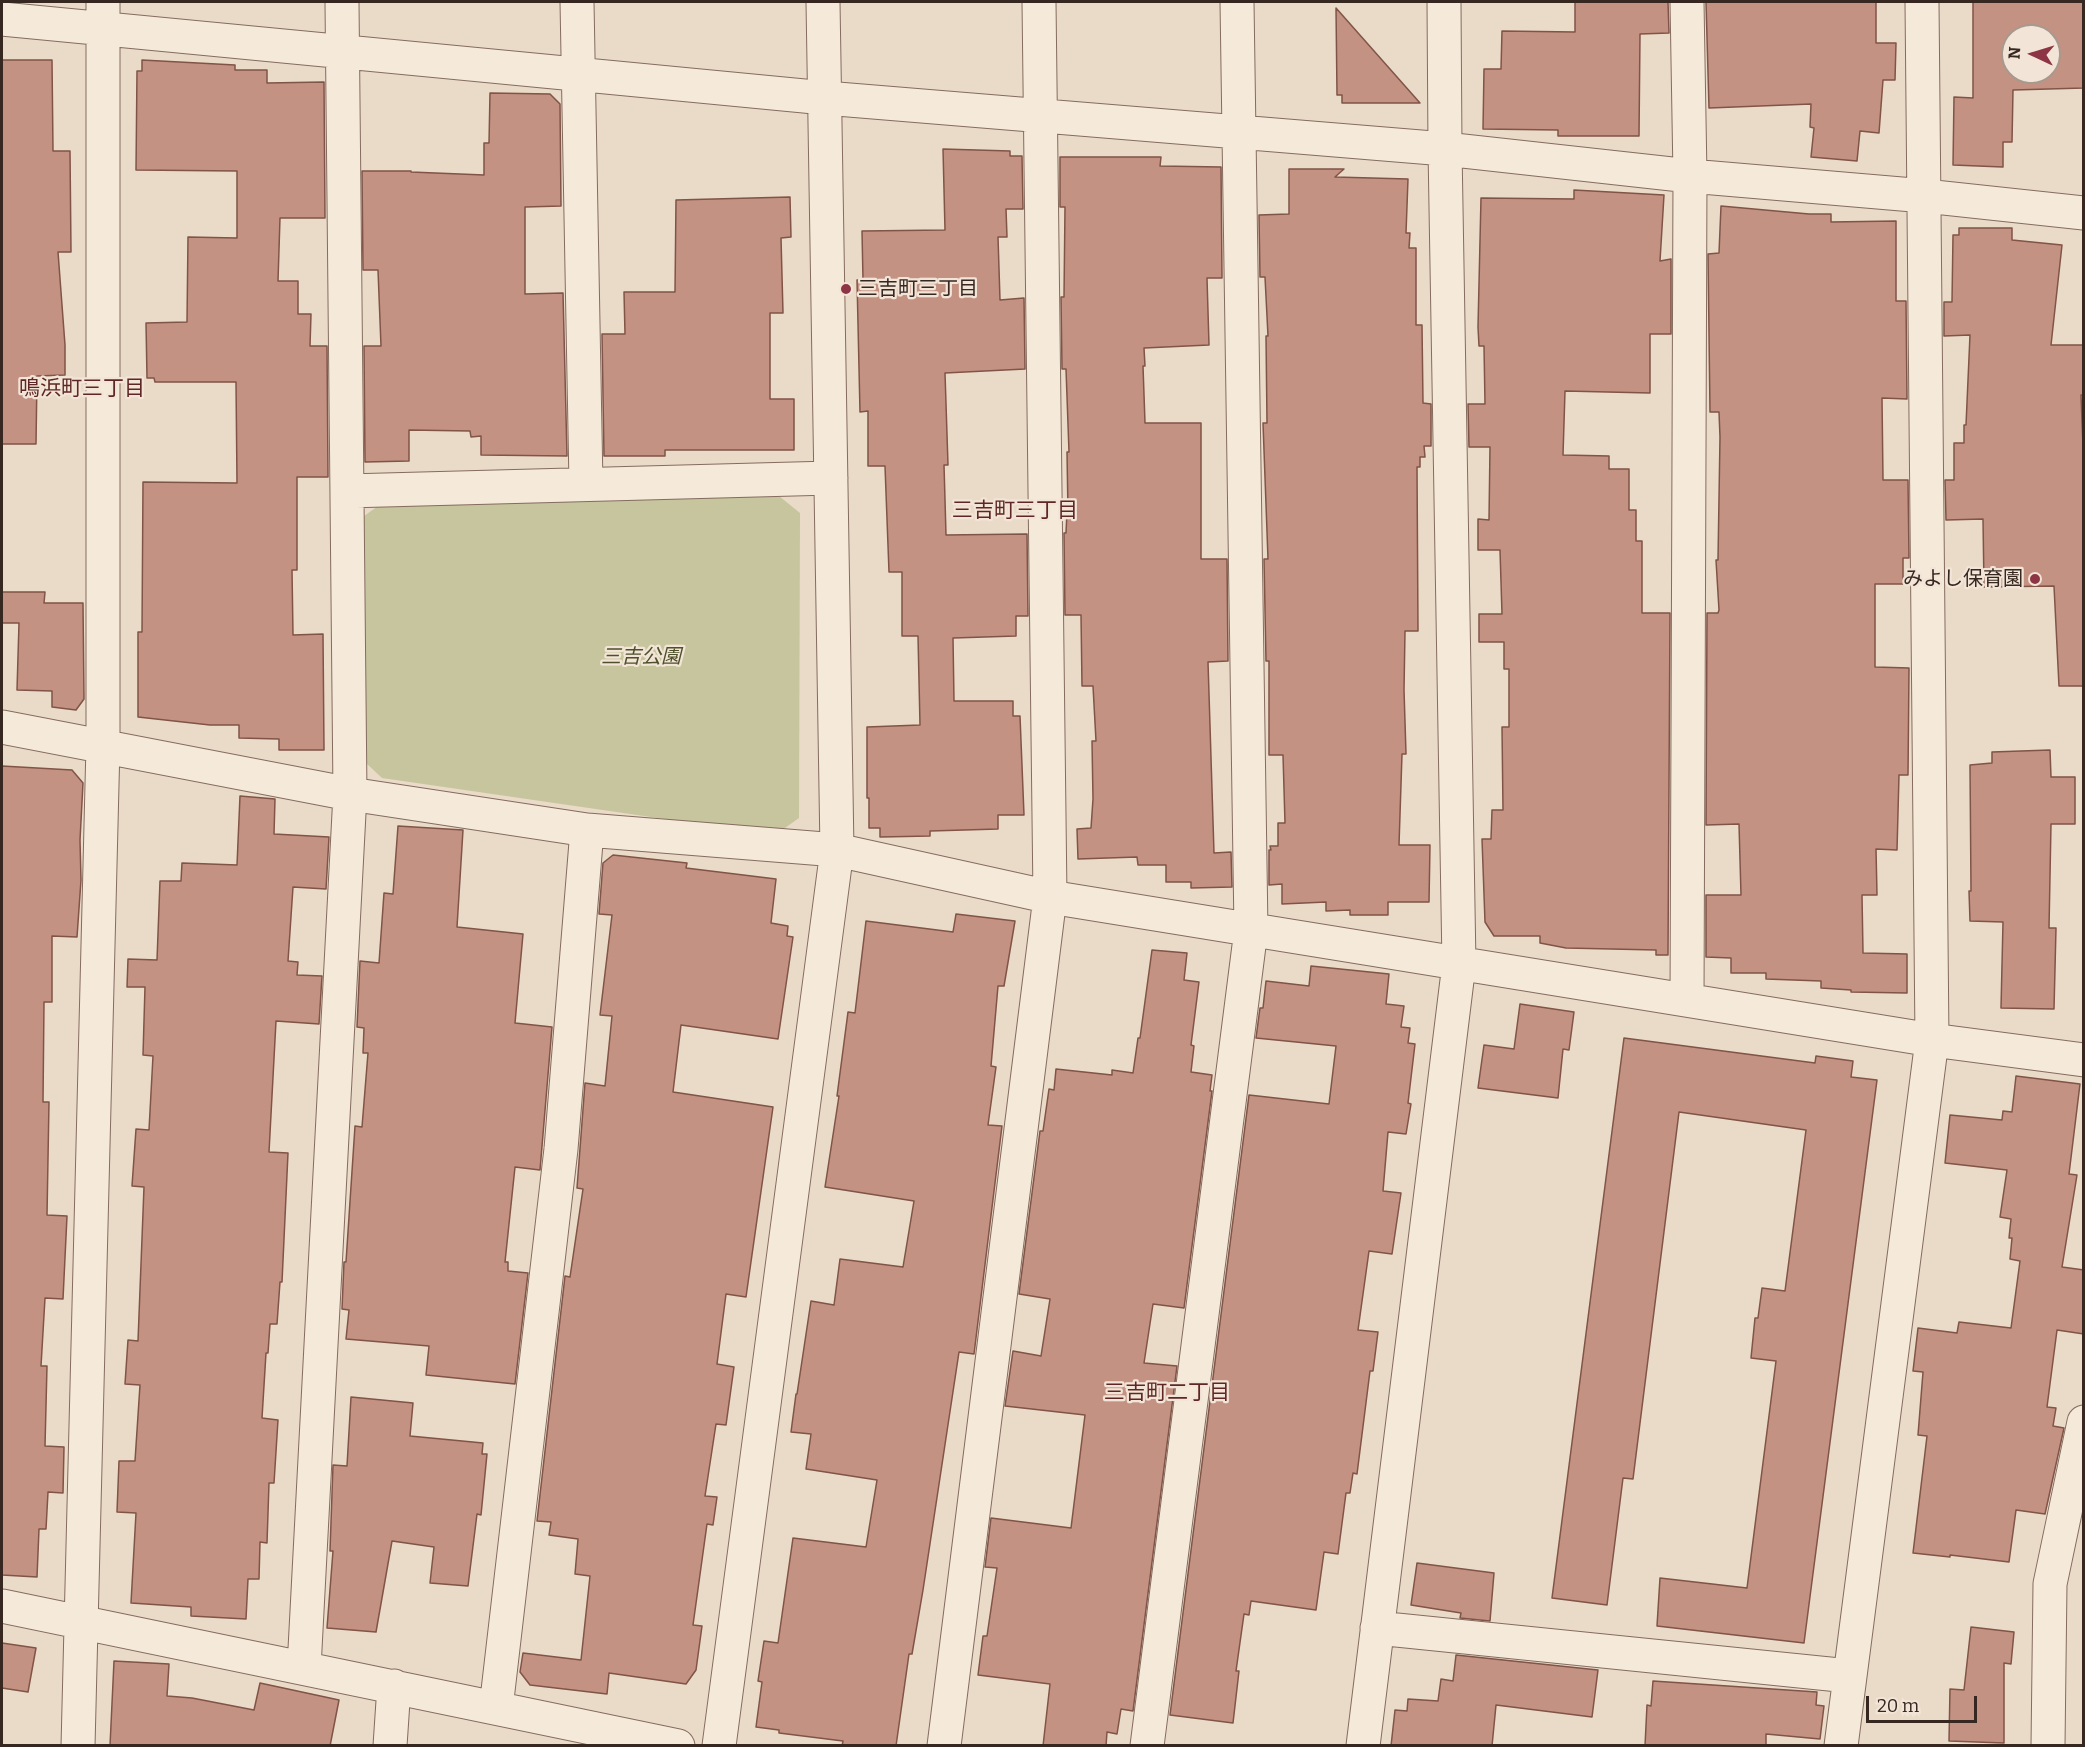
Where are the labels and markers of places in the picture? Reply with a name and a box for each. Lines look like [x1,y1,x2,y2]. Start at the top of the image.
place label: 三吉町三丁目 [858,277,978,301]
marker: 三吉町三丁目 [839,282,853,296]
place label: みよし保育園 [1903,567,2023,591]
marker: みよし保育園 [2028,572,2042,586]

